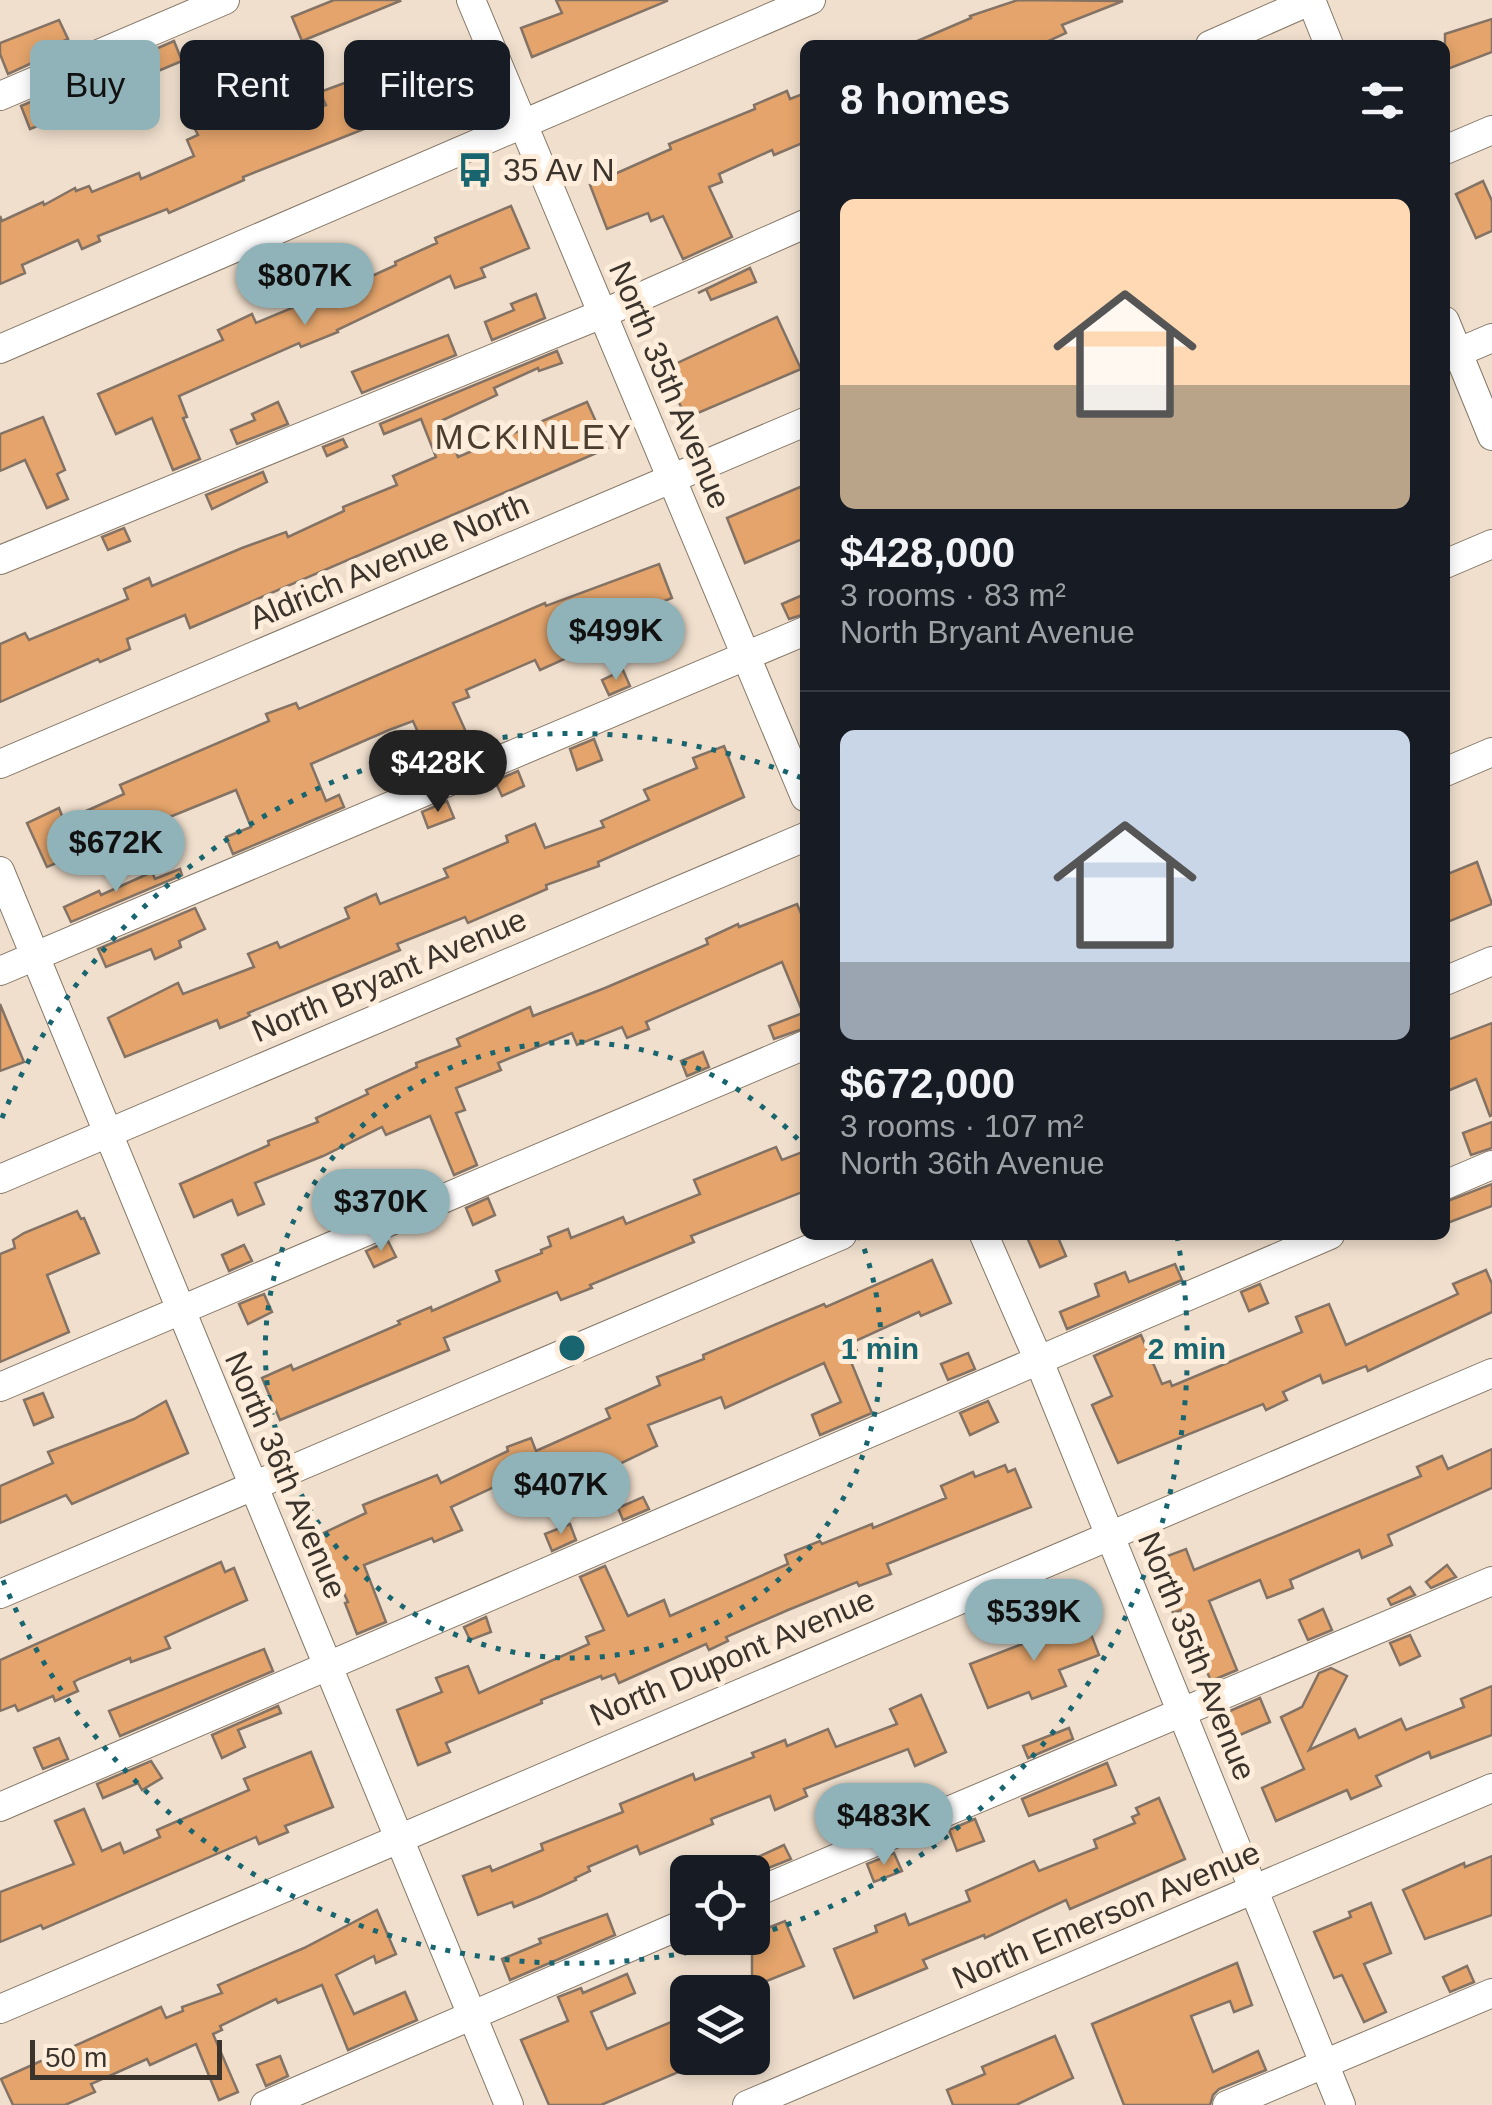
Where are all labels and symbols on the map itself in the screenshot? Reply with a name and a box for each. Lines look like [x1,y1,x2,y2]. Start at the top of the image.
bus stop icon: 35 Av N [456,151,494,189]
place label: 35 Av N [503,152,614,188]
pin: $807K [235,243,375,328]
street label: North 35th Avenue [602,256,738,514]
district label: MCKINLEY [435,417,633,456]
street label: Aldrich Avenue North [244,486,534,636]
pin: $499K [546,598,686,683]
pin: $428K [368,730,508,815]
pin: $672K [46,810,186,895]
street label: North Bryant Avenue [246,901,532,1049]
pin: $370K [311,1169,451,1254]
centre of rings [554,1330,590,1366]
text: 1 min [841,1332,919,1365]
text: 2 min [1148,1332,1226,1365]
street label: North 36th Avenue [218,1346,354,1604]
pin: $407K [491,1452,631,1537]
street label: North 35th Avenue [1131,1527,1263,1785]
pin: $539K [964,1579,1104,1664]
street label: North Dupont Avenue [584,1581,880,1733]
pin: $483K [814,1783,954,1868]
street label: North Emerson Avenue [947,1834,1265,1996]
scale bar [30,2035,222,2080]

